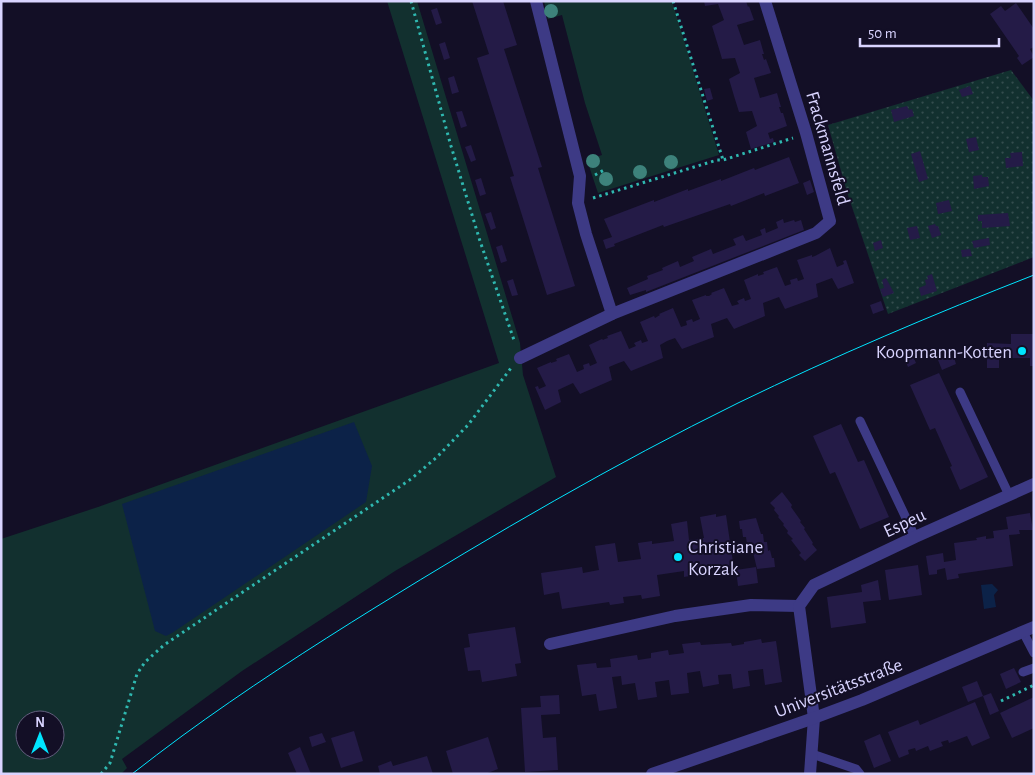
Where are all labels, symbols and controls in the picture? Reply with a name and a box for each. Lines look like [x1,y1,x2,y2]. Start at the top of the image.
scale bar [860,15,999,47]
text: 50 m [868,26,897,41]
street label: Frackmannsfeld [802,89,853,207]
place label: Koopmann-Kotten [876,343,1012,362]
marker: Koopmann-Kotten [1016,345,1028,357]
street label: Espeu [881,505,929,541]
place label: Christiane Korzak [688,538,763,579]
marker: Christiane Korzak [672,551,684,563]
street label: Universitätsstraße [772,655,905,722]
north arrow [15,710,65,760]
text: N [35,716,45,730]

